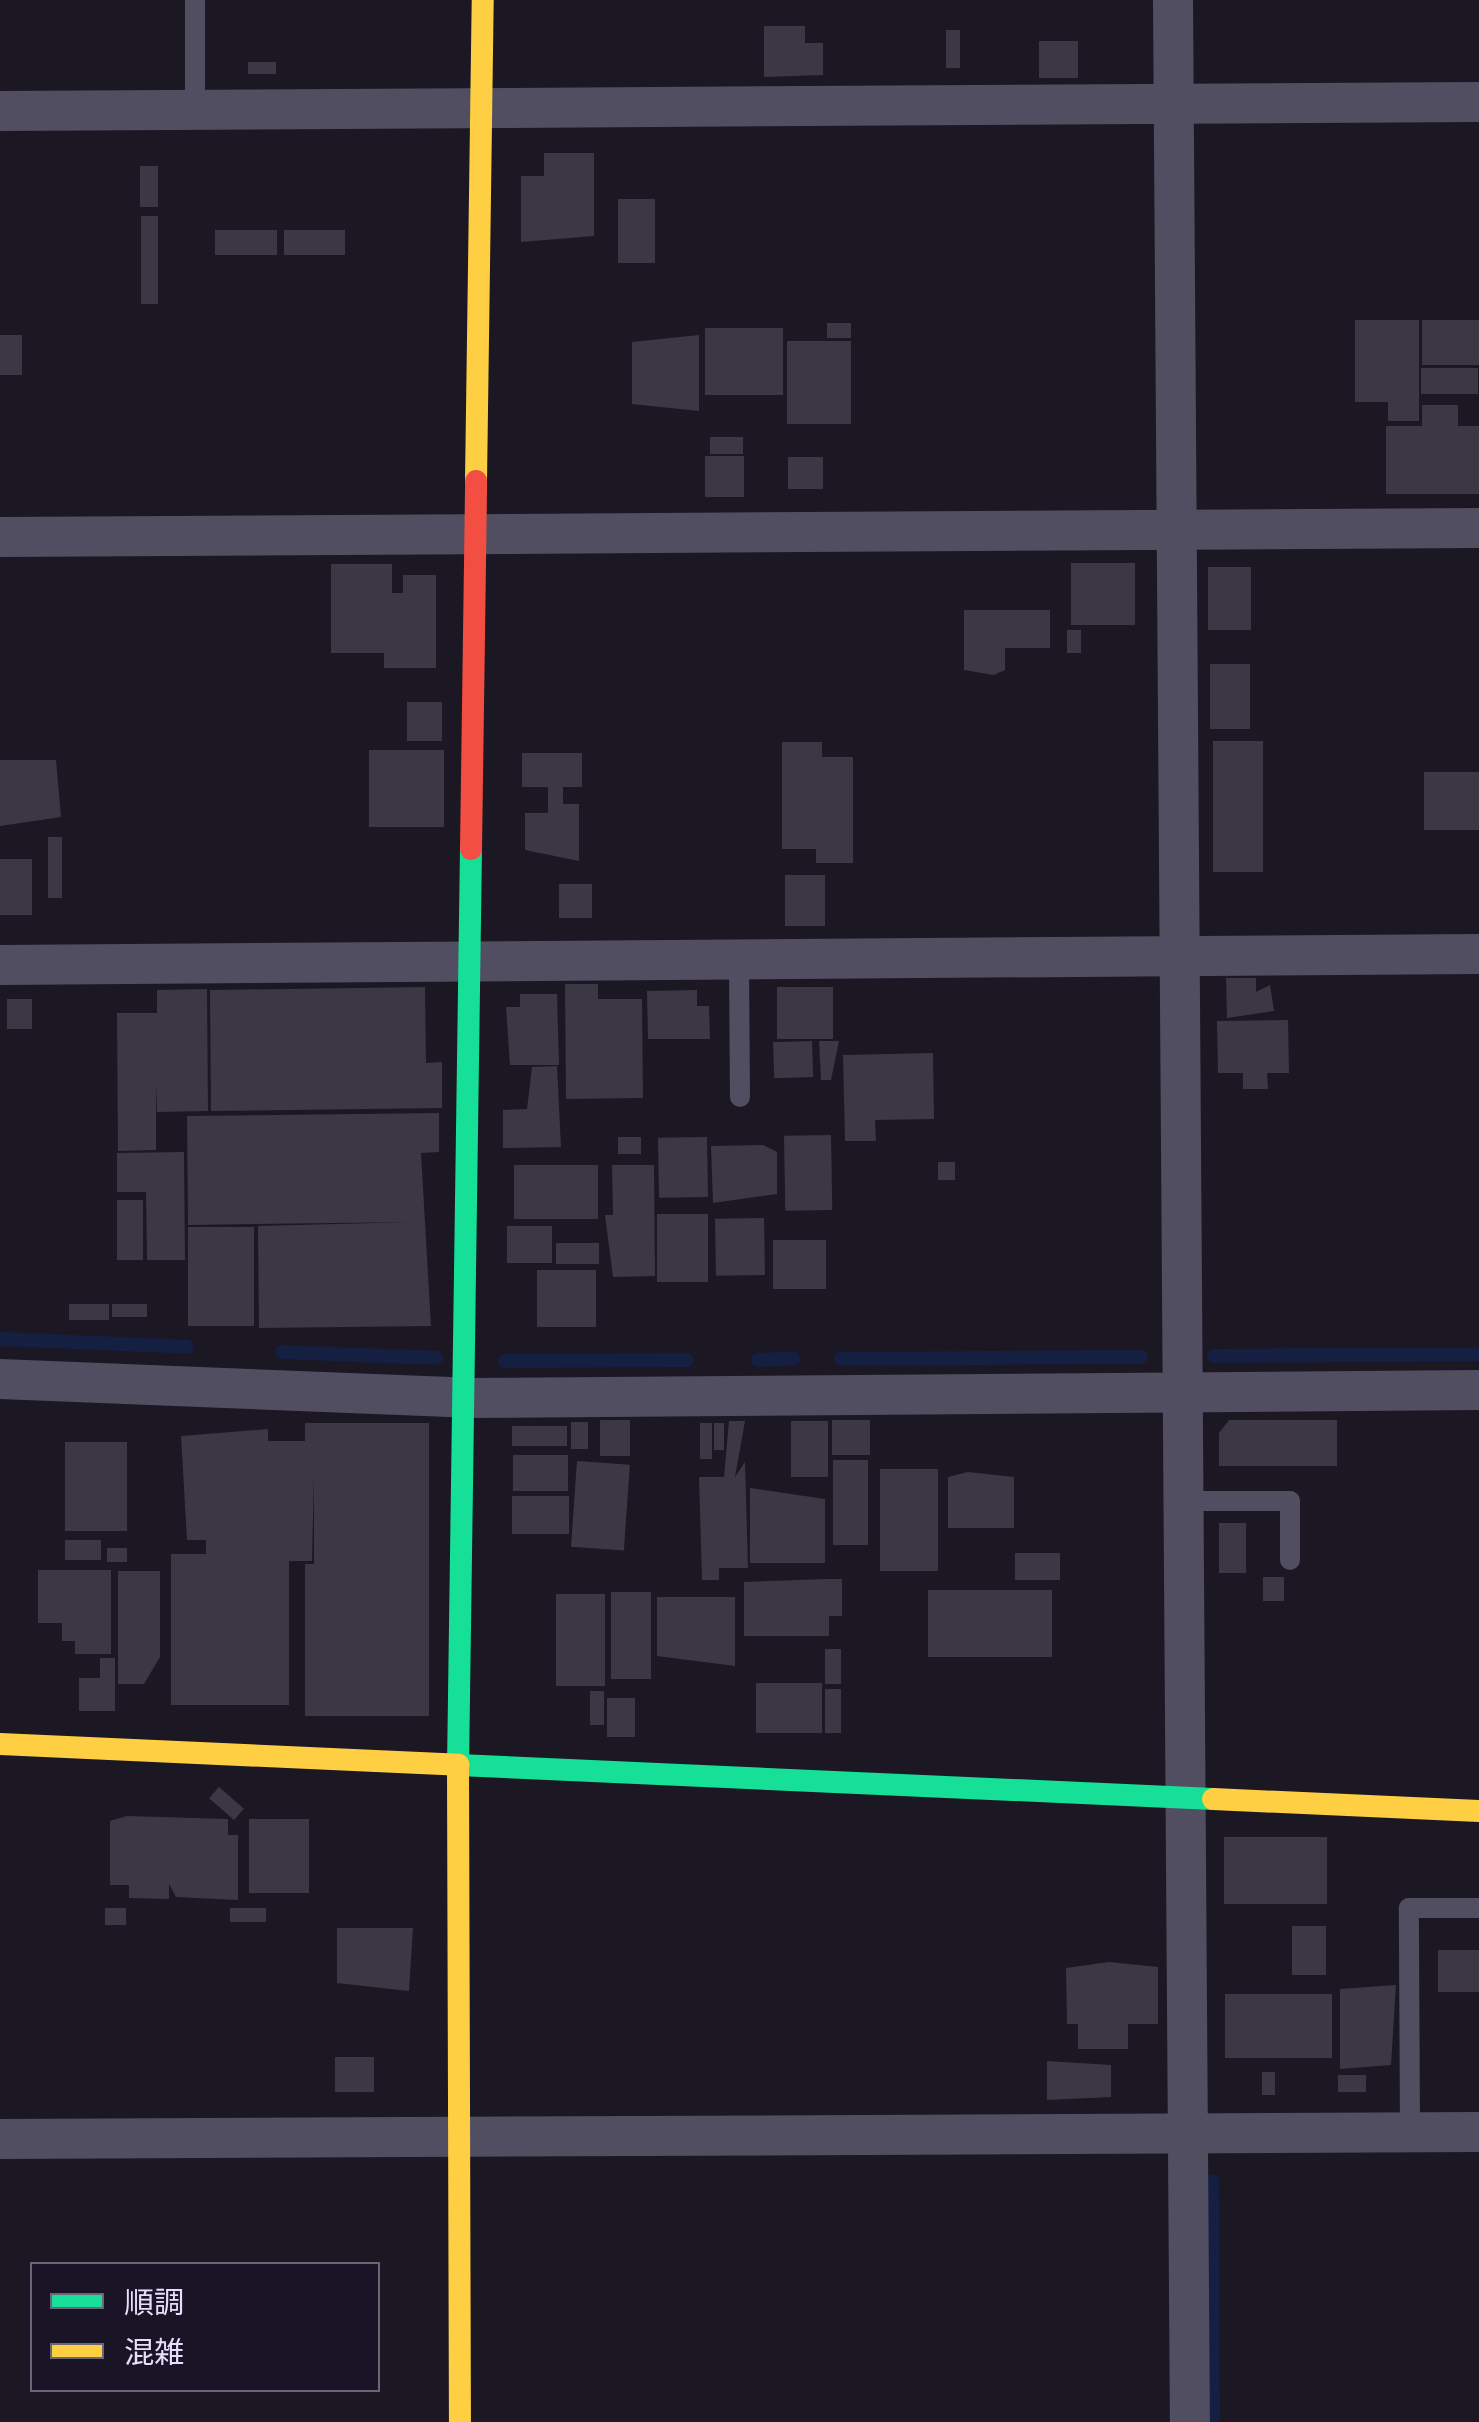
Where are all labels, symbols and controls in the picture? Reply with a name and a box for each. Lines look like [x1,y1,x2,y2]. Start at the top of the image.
legend [30,2262,380,2392]
text: 順調 [124,2287,184,2324]
text: 混雑 [124,2337,184,2374]

